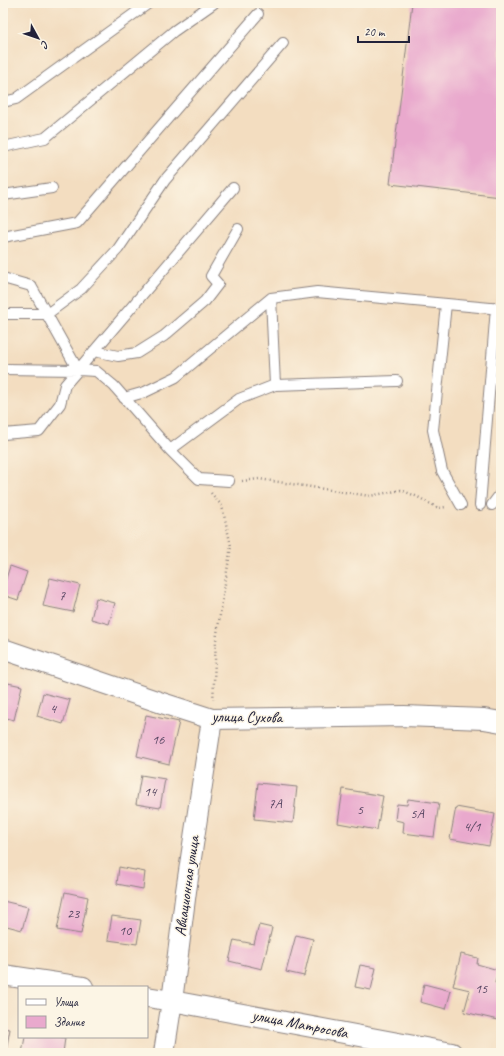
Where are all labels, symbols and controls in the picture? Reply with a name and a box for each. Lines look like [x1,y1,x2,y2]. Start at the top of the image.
north arrow [18,18,58,58]
scale bar [358,18,409,44]
text: 20 m [364,24,386,40]
text: С [38,38,53,52]
house number: 7 [59,587,66,604]
house number: 4 [50,700,58,717]
street label: улица Сухова [211,706,284,728]
house number: 16 [152,731,165,748]
house number: 14 [144,783,158,800]
house number: 7А [268,795,283,812]
house number: 5 [357,801,364,818]
house number: 5А [410,805,425,822]
house number: 4/1 [463,818,481,835]
street label: Авиационная улица [170,833,204,937]
house number: 23 [67,905,81,922]
house number: 10 [119,922,133,939]
house number: 15 [475,980,488,997]
legend [18,986,148,1038]
text: Улица [54,994,79,1010]
street label: улица Матросова [250,1005,350,1043]
text: Здание [54,1014,85,1030]

